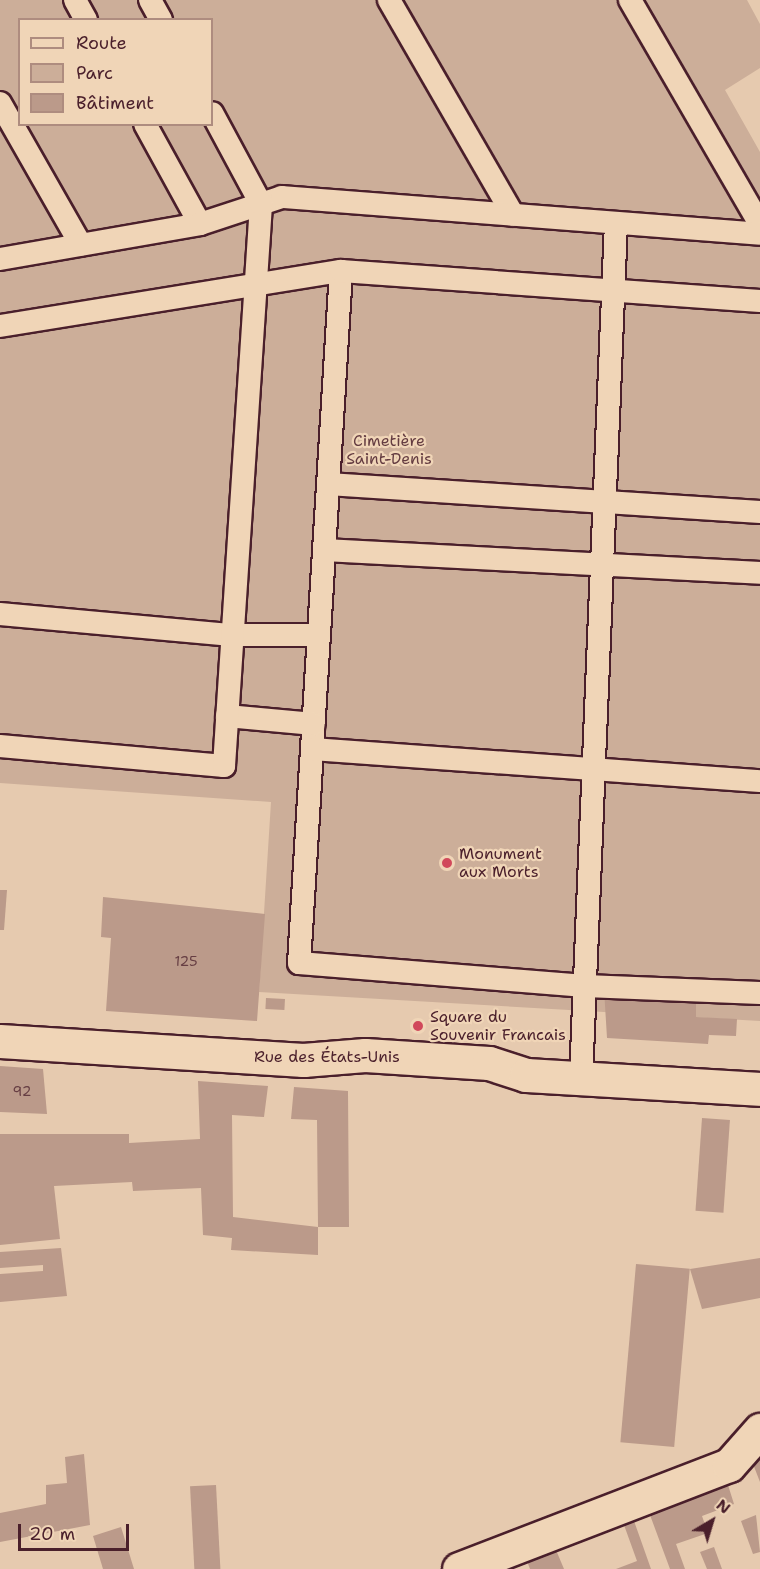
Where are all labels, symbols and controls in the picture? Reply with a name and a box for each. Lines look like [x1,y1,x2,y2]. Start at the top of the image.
legend [18,18,213,126]
text: Route [76,31,127,55]
text: Parc [76,61,113,85]
text: Bâtiment [76,91,154,115]
park label: Cimetière Saint-Denis [346,431,432,469]
place label: Monument aux Morts [459,844,542,882]
marker: Monument aux Morts [440,856,454,870]
house number: 125 [174,953,198,969]
place label: Square du Souvenir Francais [430,1007,566,1045]
marker: Square du Souvenir Francais [411,1019,425,1033]
street label: Rue des États-Unis [254,1047,400,1067]
house number: 92 [13,1083,31,1099]
north arrow [682,1491,742,1551]
text: N [712,1494,735,1519]
scale bar [21,1512,132,1550]
text: 20 m [29,1522,75,1546]

